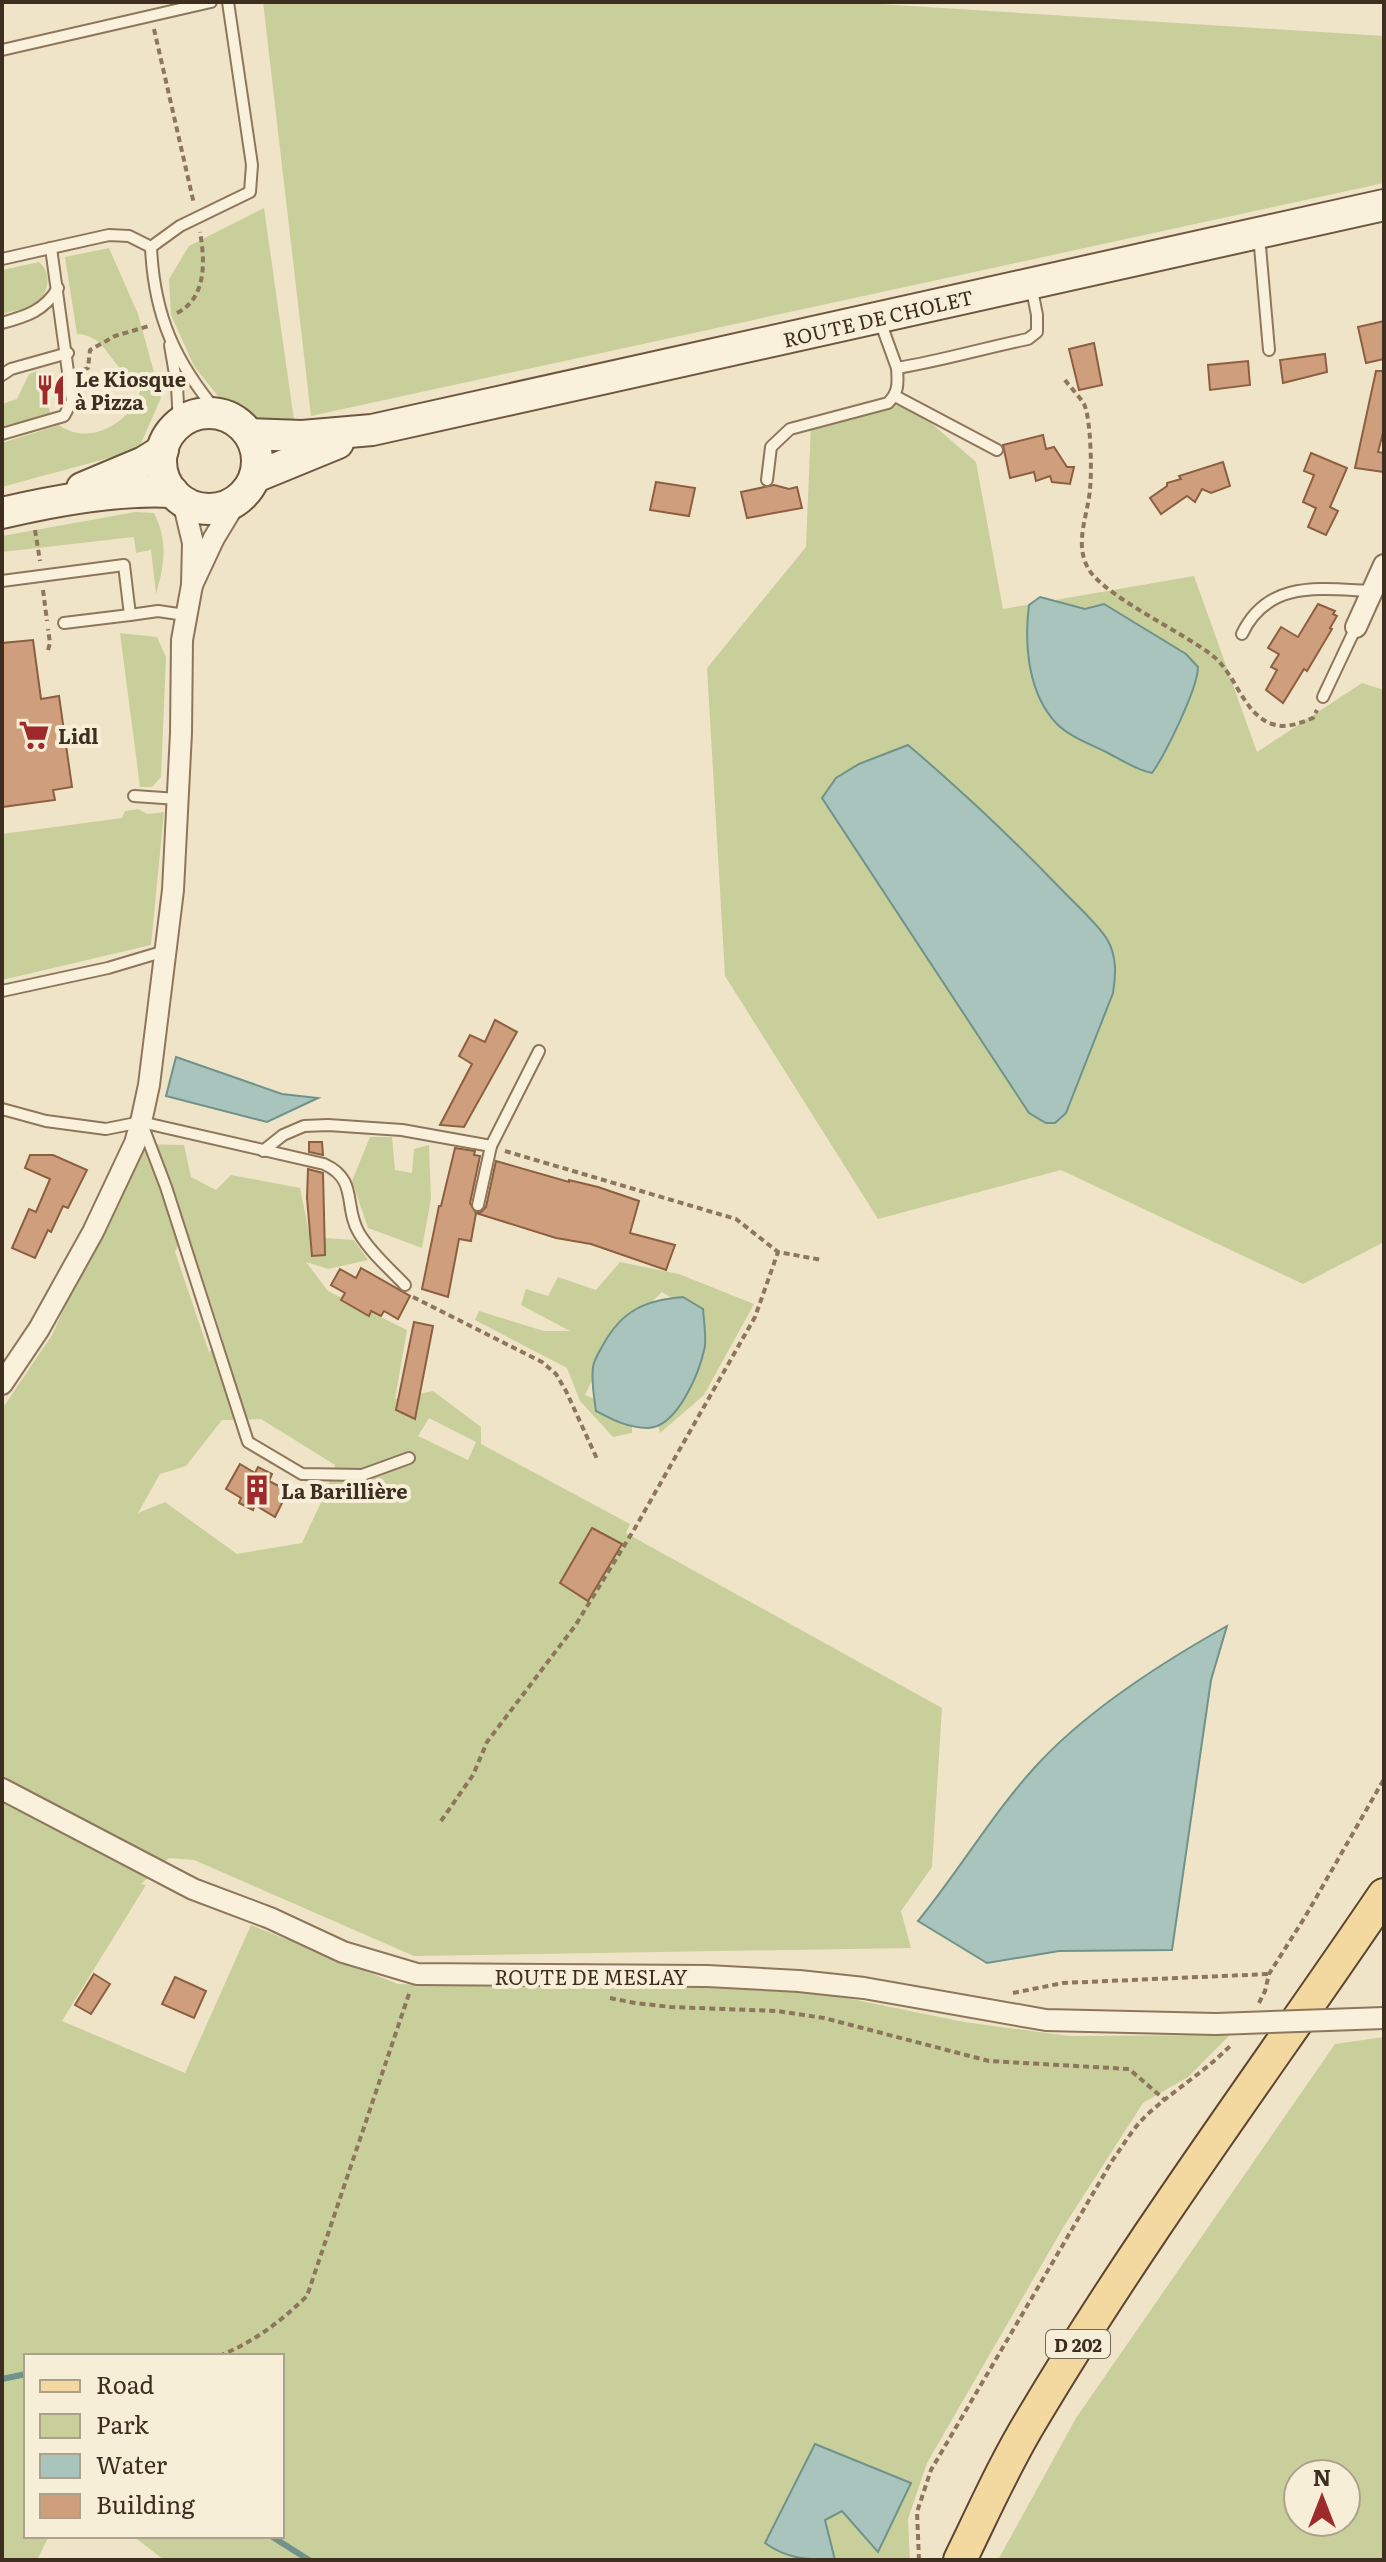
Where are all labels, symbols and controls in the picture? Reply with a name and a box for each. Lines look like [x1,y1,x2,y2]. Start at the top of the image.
street label: ROUTE DE CHOLET [780,281,976,353]
place label: Le Kiosque à Pizza [75,363,186,416]
restaurant icon: Le Kiosque à Pizza [34,373,68,407]
supermarket icon: Lidl [17,718,51,752]
place label: Lidl [58,720,99,750]
building icon: La Barillière [240,1473,274,1507]
place label: La Barillière [281,1475,408,1505]
street label: ROUTE DE MESLAY [494,1961,688,1991]
road number: D 202 [1046,2330,1110,2358]
legend [24,2354,284,2538]
text: Road [96,2366,155,2401]
text: Park [96,2406,149,2441]
text: Water [96,2446,168,2481]
north arrow [1282,2458,1362,2538]
text: N [1313,2460,1331,2493]
text: Building [96,2486,195,2521]

